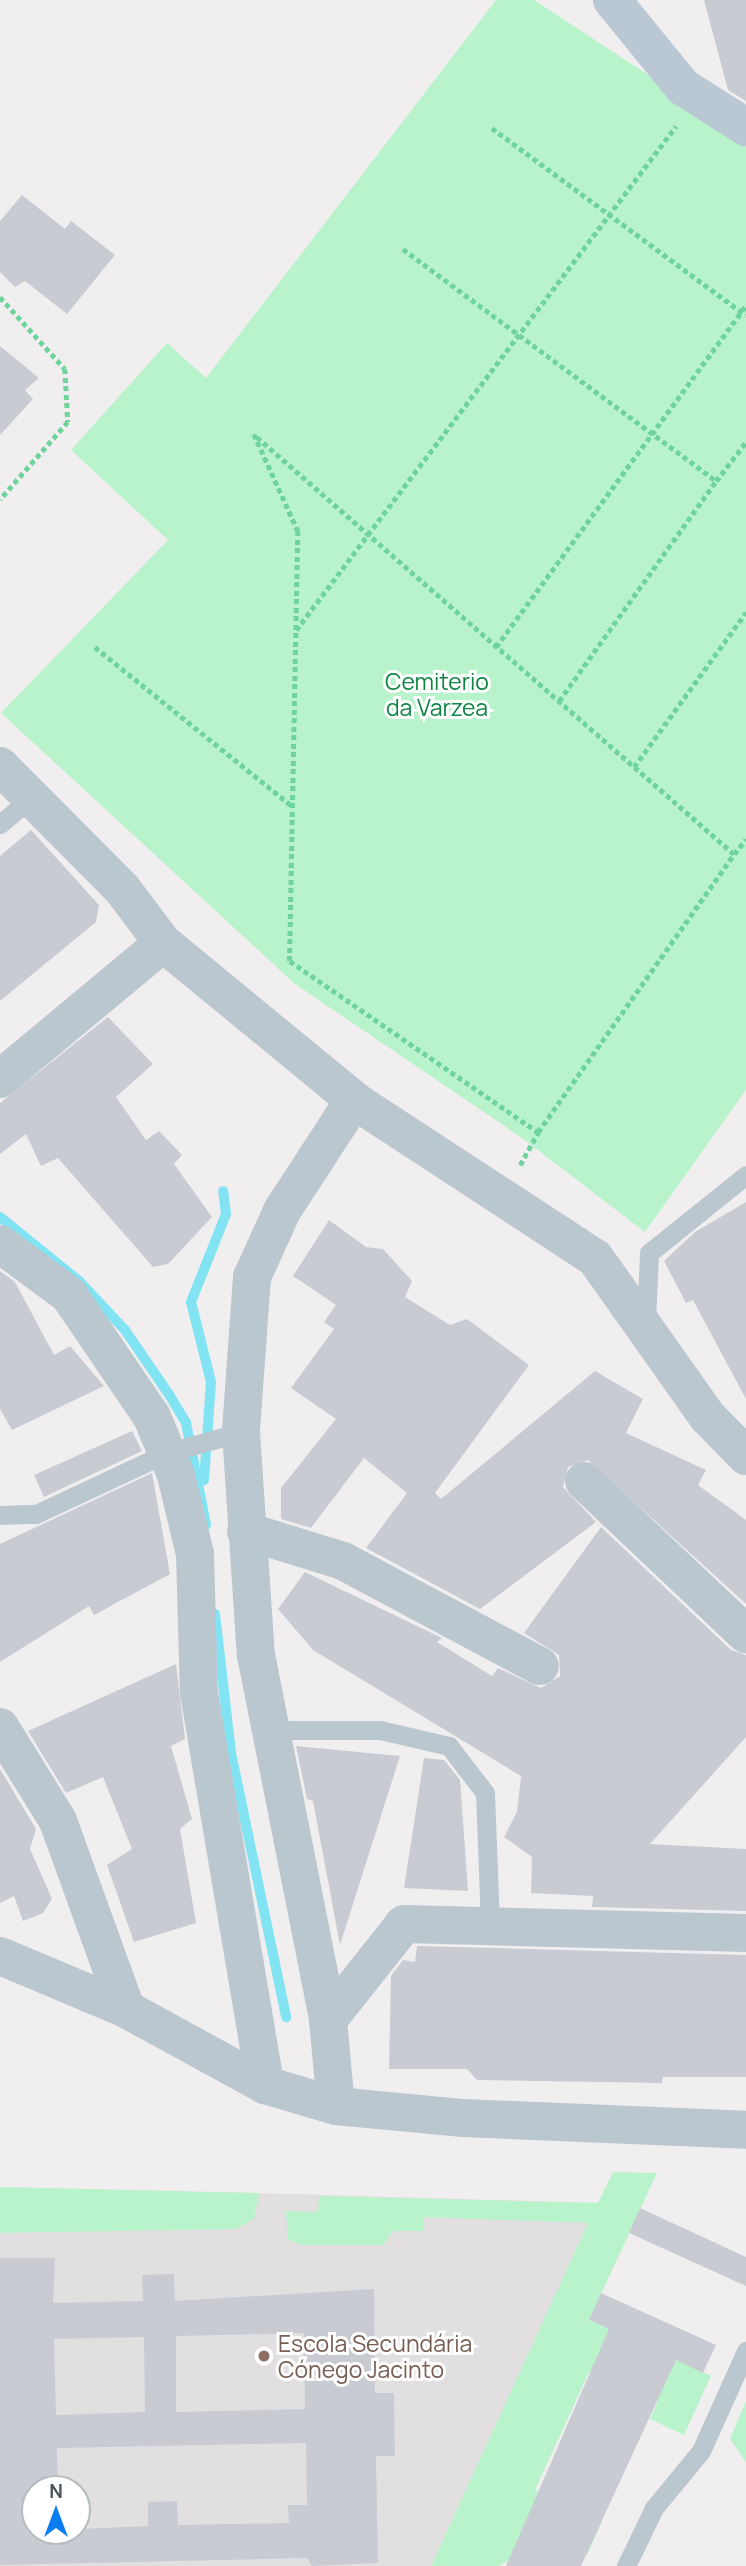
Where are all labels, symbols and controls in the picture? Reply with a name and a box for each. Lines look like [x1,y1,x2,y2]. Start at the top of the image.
park label: Cemiterio da Varzea [385,667,489,721]
place label: Escola Secundária Cónego Jacinto [278,2329,472,2383]
marker: Escola Secundária Cónego Jacinto [256,2348,272,2364]
north arrow [21,2475,91,2545]
text: N [49,2478,63,2504]

